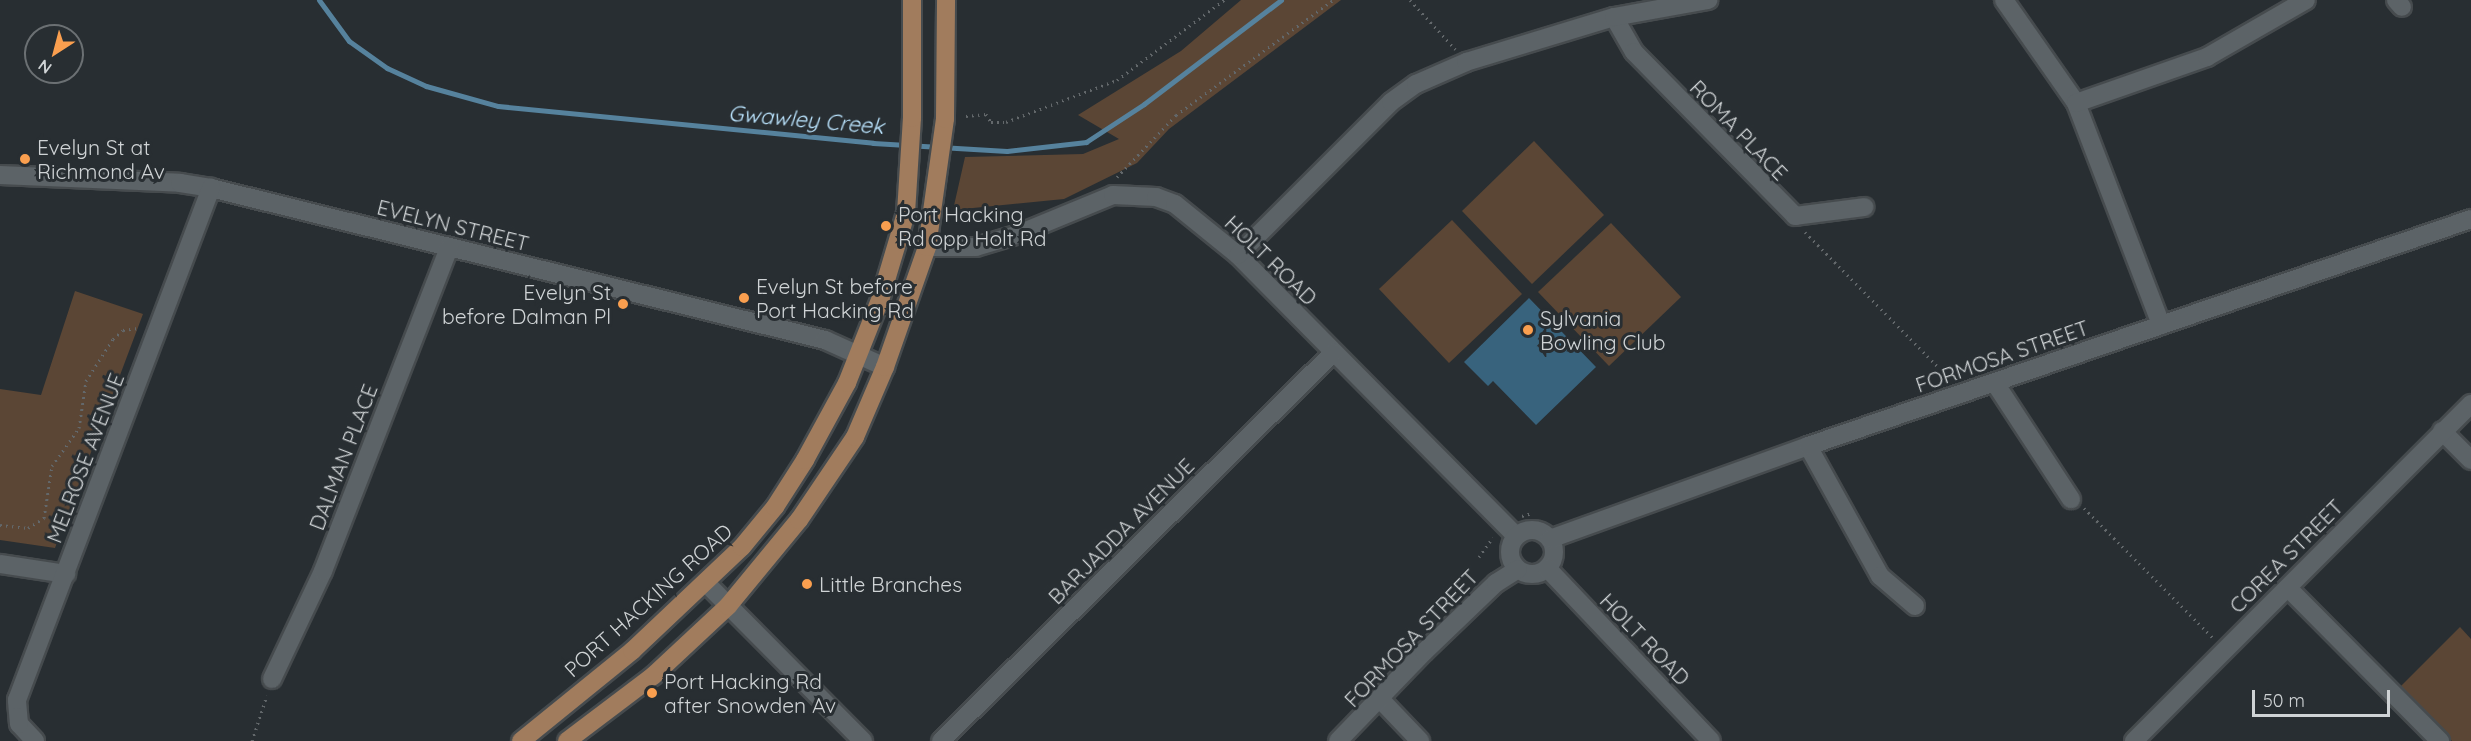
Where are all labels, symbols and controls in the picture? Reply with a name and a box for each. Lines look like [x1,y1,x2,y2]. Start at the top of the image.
north arrow [24,24,84,84]
text: N [34,55,55,78]
street label: ROMA PLACE [1685,75,1793,185]
water label: Gwawley Creek [727,100,885,140]
place label: Evelyn St at Richmond Av [37,134,165,184]
marker: Evelyn St at Richmond Av [18,152,32,166]
street label: EVELYN STREET [374,194,532,256]
place label: Port Hacking Rd opp Holt Rd [898,201,1046,251]
street label: HOLT ROAD [1220,210,1322,310]
marker: Port Hacking Rd opp Holt Rd [879,219,893,233]
place label: Evelyn St before Port Hacking Rd [756,273,914,323]
place label: Evelyn St before Dalman Pl [442,279,611,329]
marker: Evelyn St before Port Hacking Rd [737,291,751,305]
marker: Evelyn St before Dalman Pl [616,297,630,311]
place label: Sylvania Bowling Club [1540,305,1666,355]
street label: FORMOSA STREET [1912,315,2092,397]
marker: Sylvania Bowling Club [1521,323,1535,337]
street label: MELROSE AVENUE [41,370,129,546]
street label: DALMAN PLACE [304,380,382,534]
street label: BARJADDA AVENUE [1043,453,1199,609]
street label: COREA STREET [2224,494,2348,618]
street label: PORT HACKING ROAD [559,518,737,682]
street label: FORMOSA STREET [1339,564,1483,712]
place label: Little Branches [819,571,962,597]
marker: Little Branches [800,577,814,591]
street label: HOLT ROAD [1595,588,1695,690]
place label: Port Hacking Rd after Snowden Av [664,668,836,718]
scale bar [2255,678,2393,716]
marker: Port Hacking Rd after Snowden Av [645,686,659,700]
text: 50 m [2263,689,2305,712]

